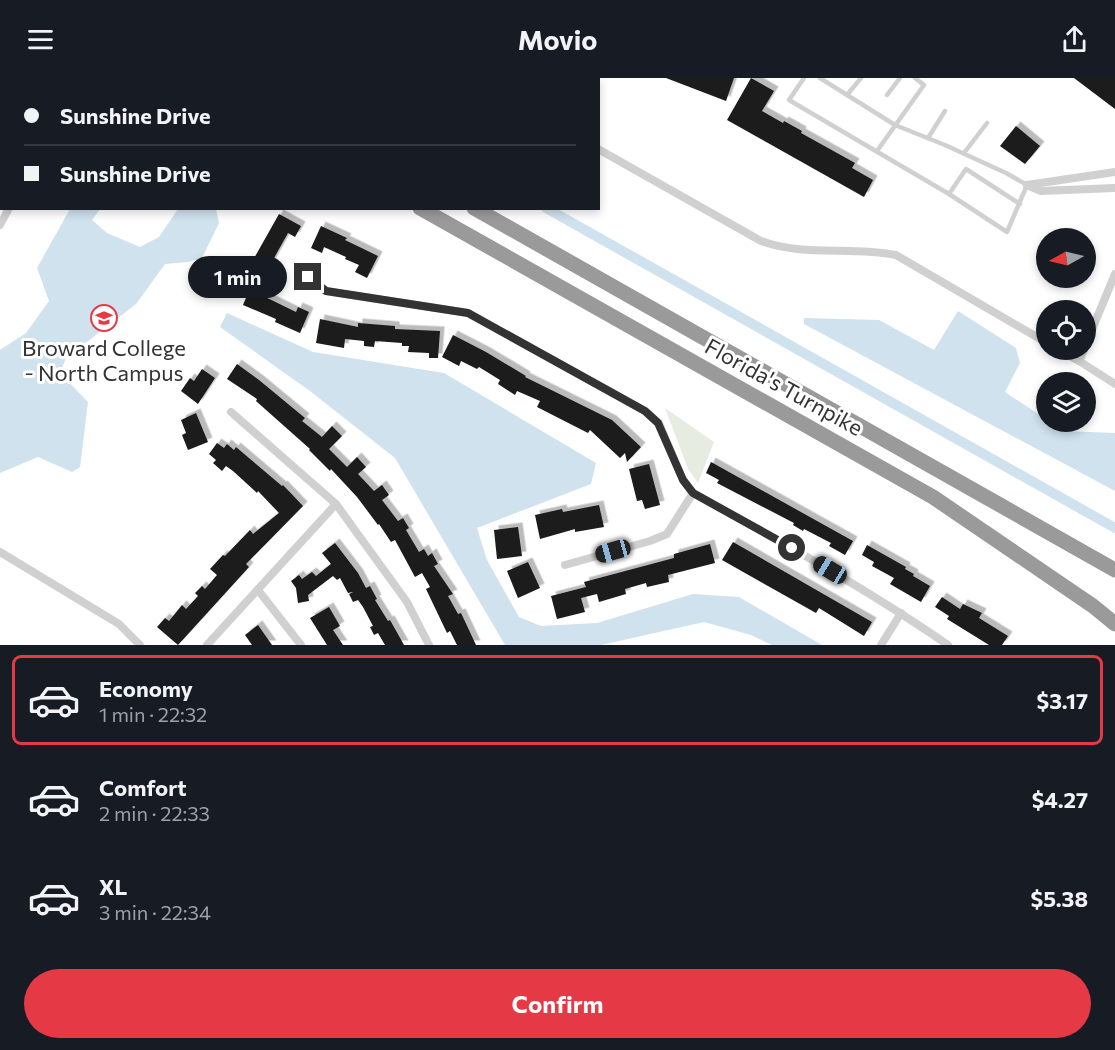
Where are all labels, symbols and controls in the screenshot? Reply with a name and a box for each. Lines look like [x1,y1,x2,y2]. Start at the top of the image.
icon: menu [24,23,57,56]
text: Movio [518,23,597,56]
icon: share [1058,23,1091,56]
text: Sunshine Drive [60,102,211,129]
text: Sunshine Drive [60,160,211,187]
north arrow [1036,228,1096,288]
map controls [1036,228,1096,432]
callout: 1 min [188,256,287,298]
route end [294,263,321,290]
text: 1 min [214,265,261,289]
button: locate [1036,300,1096,360]
school or university icon: Broward College - North Campus [89,303,119,333]
street label: Florida's Turnpike [701,332,868,441]
place label: Broward College - North Campus [22,334,186,386]
button: layers [1036,372,1096,432]
route start [778,534,805,561]
car [593,537,633,565]
car [810,553,850,587]
icon: car [27,673,81,727]
text: Economy [99,675,193,702]
text: $3.17 [1037,687,1088,714]
text: 1 min · 22:32 [99,702,207,726]
icon: car [27,772,81,826]
text: Comfort [99,774,187,801]
text: $4.27 [1032,786,1088,813]
text: 2 min · 22:33 [99,801,210,825]
icon: car [27,871,81,925]
text: XL [99,873,127,900]
text: $5.38 [1031,885,1088,912]
text: 3 min · 22:34 [99,900,211,924]
button: Confirm [24,969,1091,1038]

